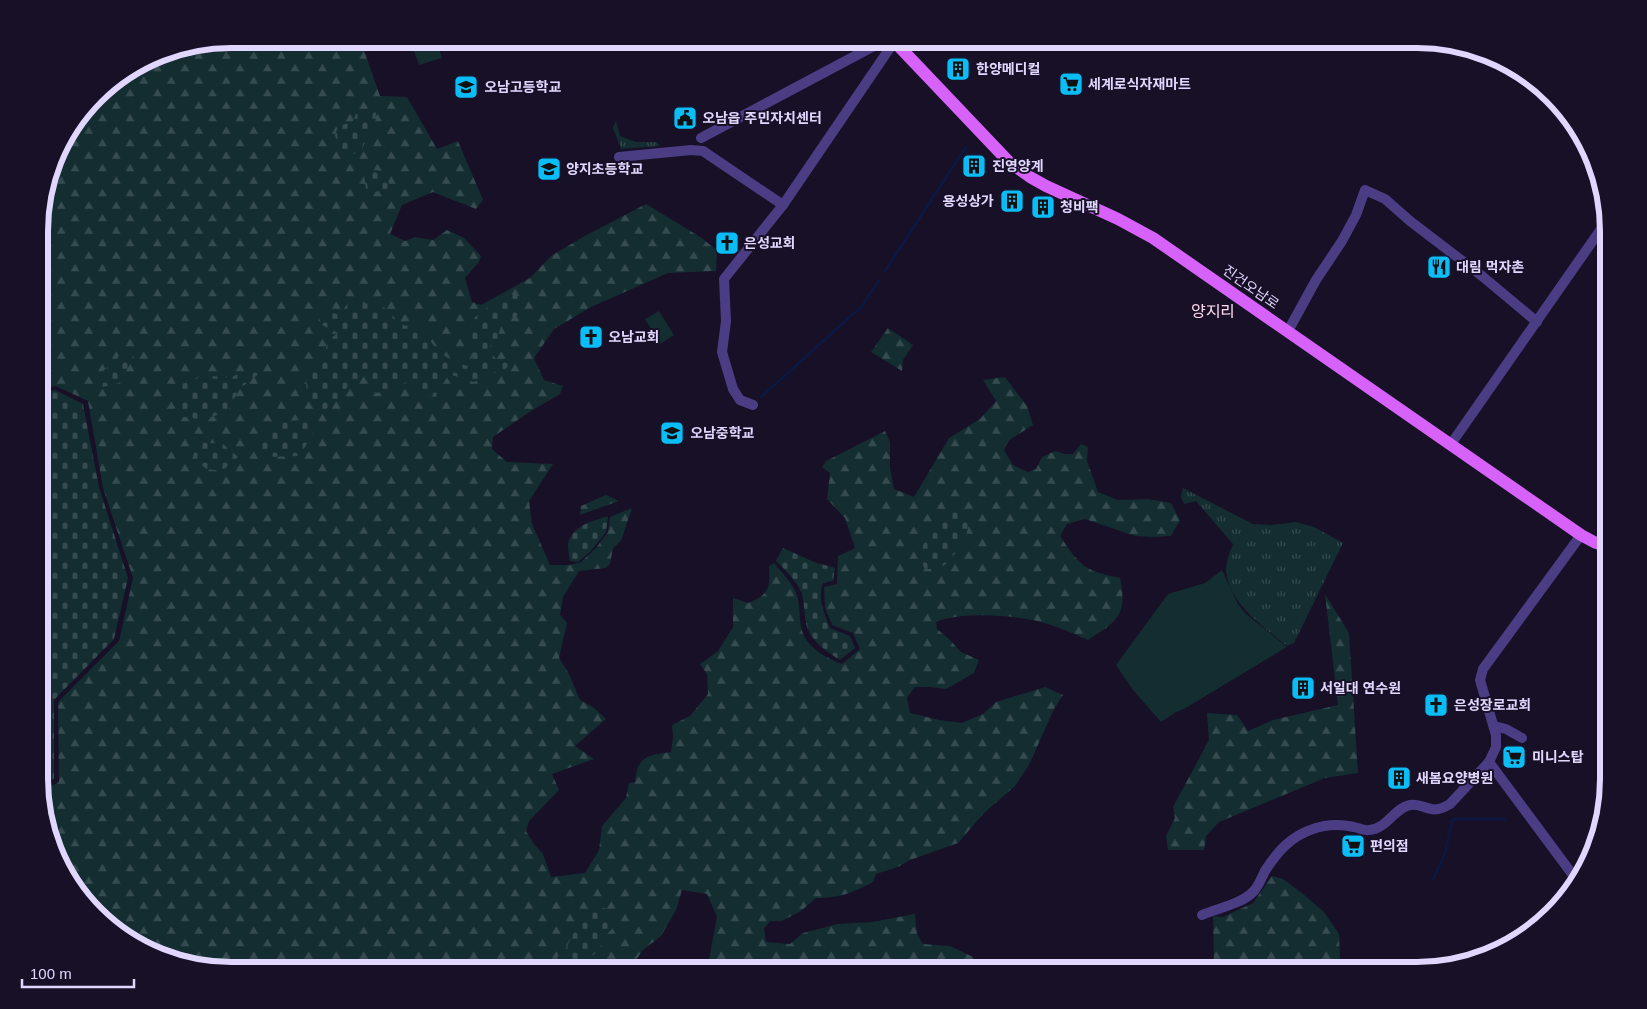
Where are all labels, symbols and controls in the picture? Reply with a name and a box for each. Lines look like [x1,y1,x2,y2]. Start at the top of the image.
building icon: 한양메디컬 [945,56,971,82]
place label: 한양메디컬 [976,61,1040,77]
supermarket icon: 세계로식자재마트 [1058,71,1084,97]
school or university icon: 오남고등학교 [453,74,479,100]
place label: 세계로식자재마트 [1088,76,1191,92]
place label: 오남고등학교 [484,79,561,95]
public building icon: 오남읍 주민자치센터 [672,105,698,131]
place label: 오남읍 주민자치센터 [702,110,822,126]
building icon: 진영양계 [961,153,987,179]
school or university icon: 양지초등학교 [536,156,562,182]
place label: 진영양계 [992,158,1044,174]
place label: 양지초등학교 [566,161,643,177]
building icon: 용성상가 [999,188,1025,214]
place label: 용성상가 [942,193,994,209]
building icon: 청비팩 [1030,194,1056,220]
place label: 청비팩 [1060,199,1099,215]
church icon: 은성교회 [714,230,740,256]
place label: 은성교회 [744,235,796,251]
restaurant icon: 대림 먹자촌 [1426,254,1452,280]
place label: 대림 먹자촌 [1456,259,1524,275]
street label: 진건오남로 [1220,262,1282,312]
district label: 양지리 [1191,303,1235,320]
church icon: 오남교회 [578,324,604,350]
place label: 오남교회 [608,329,660,345]
school or university icon: 오남중학교 [659,420,685,446]
place label: 오남중학교 [690,425,755,441]
building icon: 서일대 연수원 [1290,675,1316,701]
place label: 서일대 연수원 [1320,680,1401,696]
church icon: 은성장로교회 [1423,692,1449,718]
place label: 은성장로교회 [1454,697,1531,713]
supermarket icon: 미니스탑 [1501,744,1527,770]
place label: 미니스탑 [1532,749,1584,765]
building icon: 새봄요양병원 [1386,765,1412,791]
place label: 새봄요양병원 [1416,770,1493,786]
supermarket icon: 편의점 [1340,833,1366,859]
place label: 편의점 [1370,838,1409,854]
scale bar [22,956,135,988]
text: 100 m [30,965,72,982]

